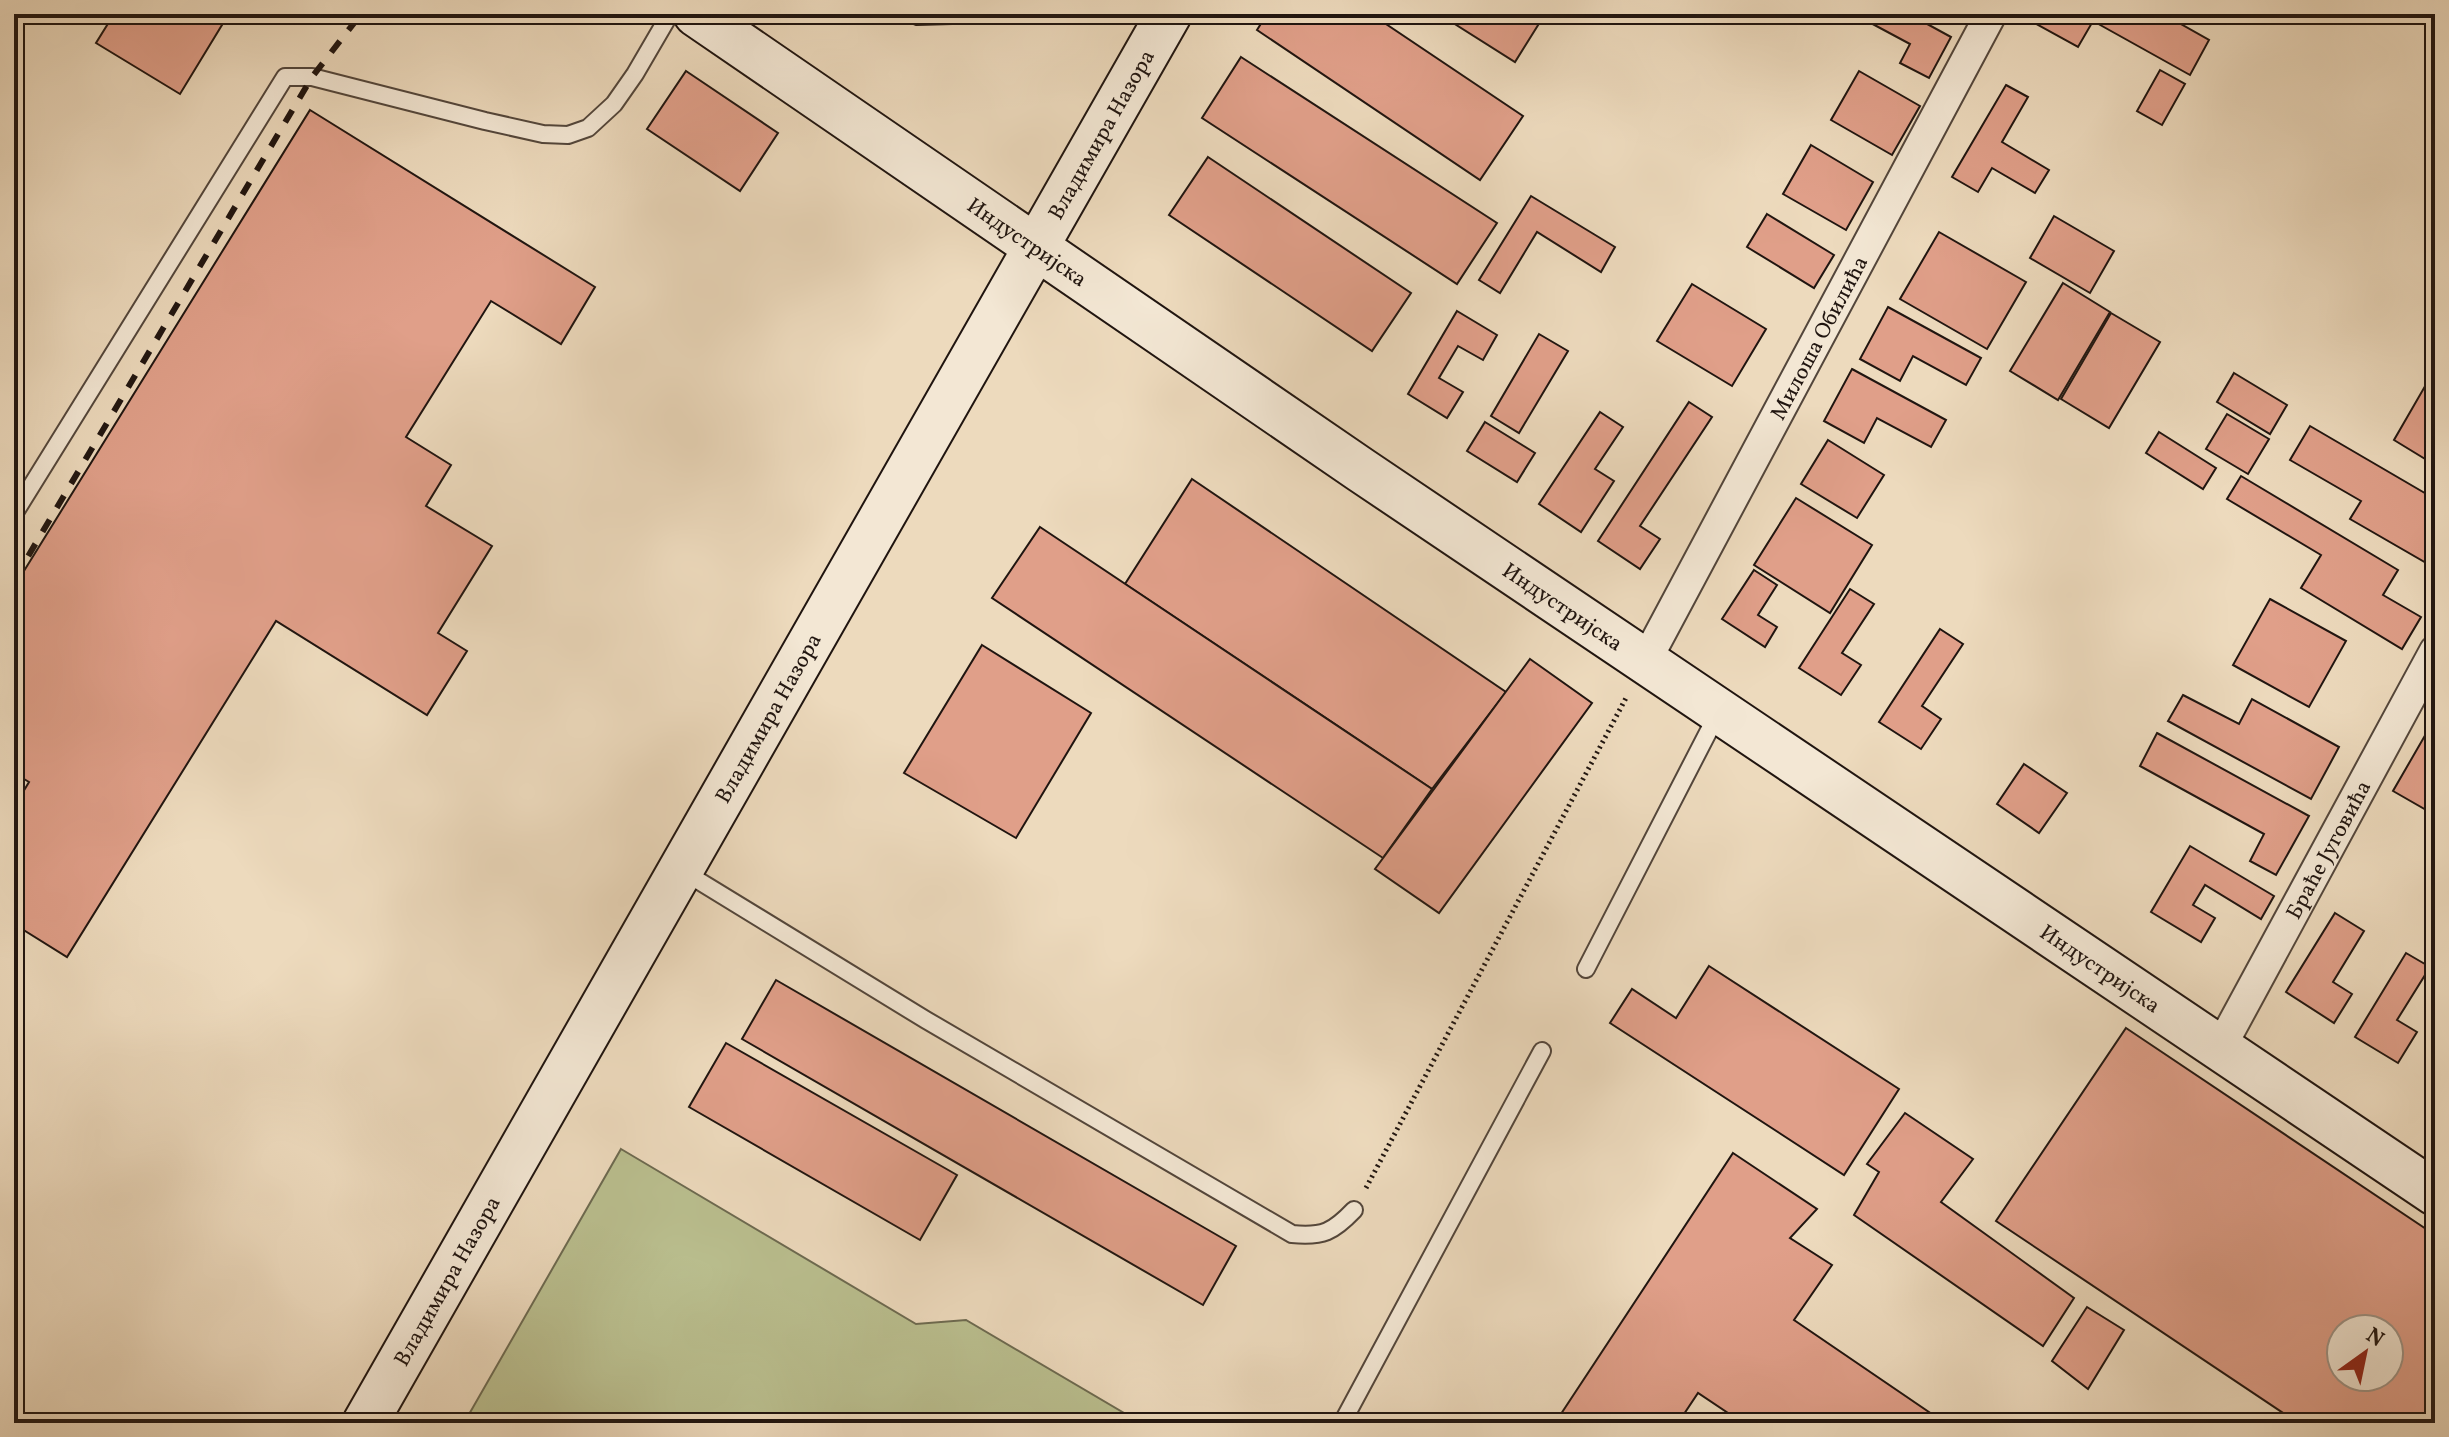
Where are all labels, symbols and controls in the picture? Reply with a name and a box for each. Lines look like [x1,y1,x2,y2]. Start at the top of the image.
street label: Владимира Назора [1042,44,1164,226]
street label: Индустријска [960,191,1093,296]
street label: Милоша Обилића [1764,251,1877,426]
street label: Индустријска [1495,556,1628,660]
street label: Владимира Назора [709,628,831,810]
street label: Браће Југовића [2280,775,2380,926]
street label: Индустријска [2033,918,2166,1022]
street label: Владимира Назора [388,1191,509,1373]
north arrow [2325,1313,2405,1393]
text: N [2359,1321,2390,1356]

